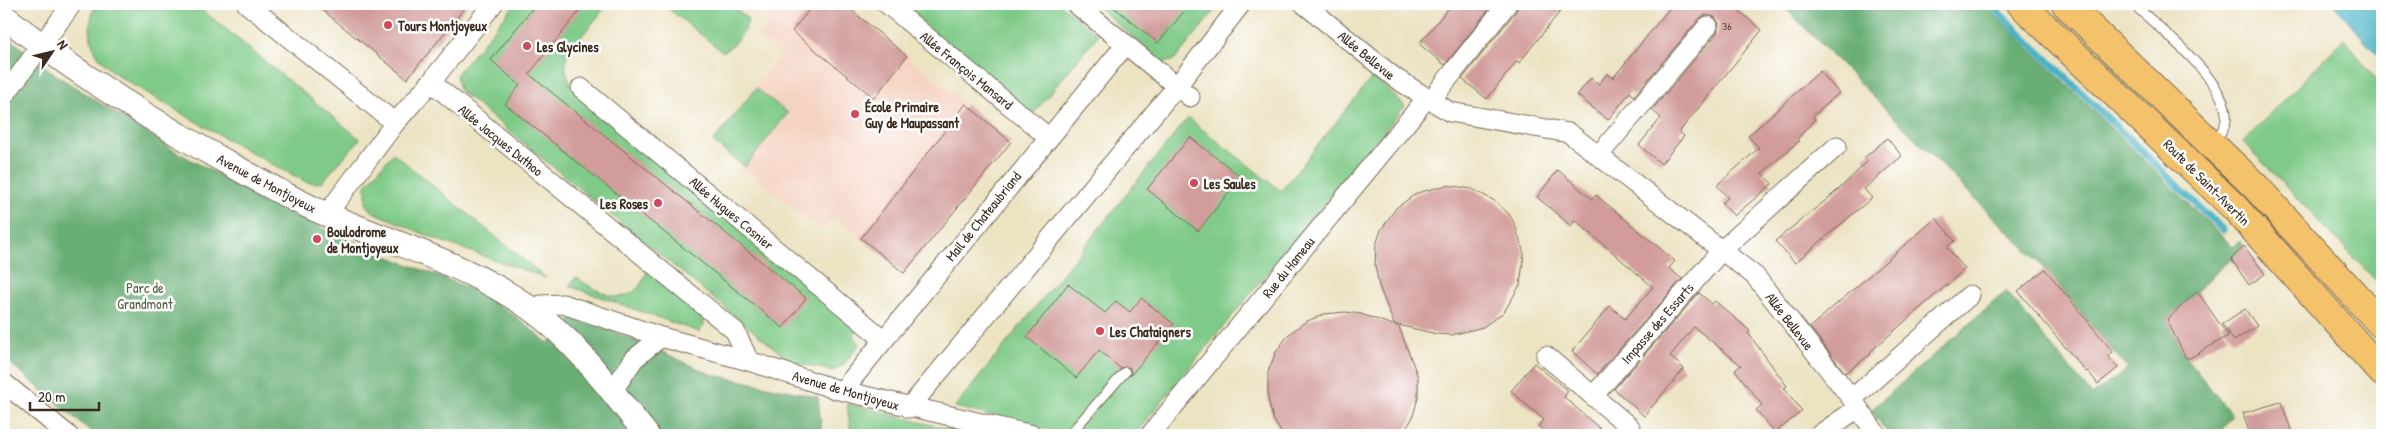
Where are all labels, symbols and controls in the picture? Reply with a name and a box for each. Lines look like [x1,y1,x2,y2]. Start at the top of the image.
place label: Tours Montjoyeux [397,16,487,37]
marker: Tours Montjoyeux [382,19,394,31]
house number: 36 [1722,19,1732,33]
street label: Allée Bellevue [1334,26,1400,84]
street label: Allée François Mansard [917,27,1018,114]
north arrow [28,28,78,78]
text: N [53,36,73,53]
place label: Les Glycines [537,37,599,58]
marker: Les Glycines [521,40,533,52]
place label: École Primaire Guy de Maupassant [865,97,960,134]
street label: Allée Jacques Duthoo [454,100,548,181]
marker: École Primaire Guy de Maupassant [849,108,861,120]
street label: Route de Saint-Avertin [2160,135,2254,229]
street label: Avenue de Montjoyeux [213,149,320,218]
street label: Mail de Chateaubriand [941,167,1025,265]
street label: Allée Hugues Cosnier [685,172,779,255]
place label: Les Saules [1204,174,1256,193]
marker: Les Saules [1188,177,1200,189]
place label: Les Roses [600,194,649,213]
marker: Les Roses [652,197,664,209]
place label: Boulodrome de Montjoyeux [327,222,399,259]
street label: Rue du Hameau [1258,232,1319,301]
marker: Boulodrome de Montjoyeux [311,233,323,245]
park label: Parc de Grandmont [117,278,173,313]
street label: Impasse des Essarts [1617,278,1698,368]
street label: Allée Bellevue [1761,288,1819,354]
place label: Les Chataigners [1110,322,1191,343]
marker: Les Chataigners [1094,325,1106,337]
street label: Avenue de Montjoyeux [790,366,902,415]
scale bar [30,379,99,411]
text: 20 m [38,386,65,407]

